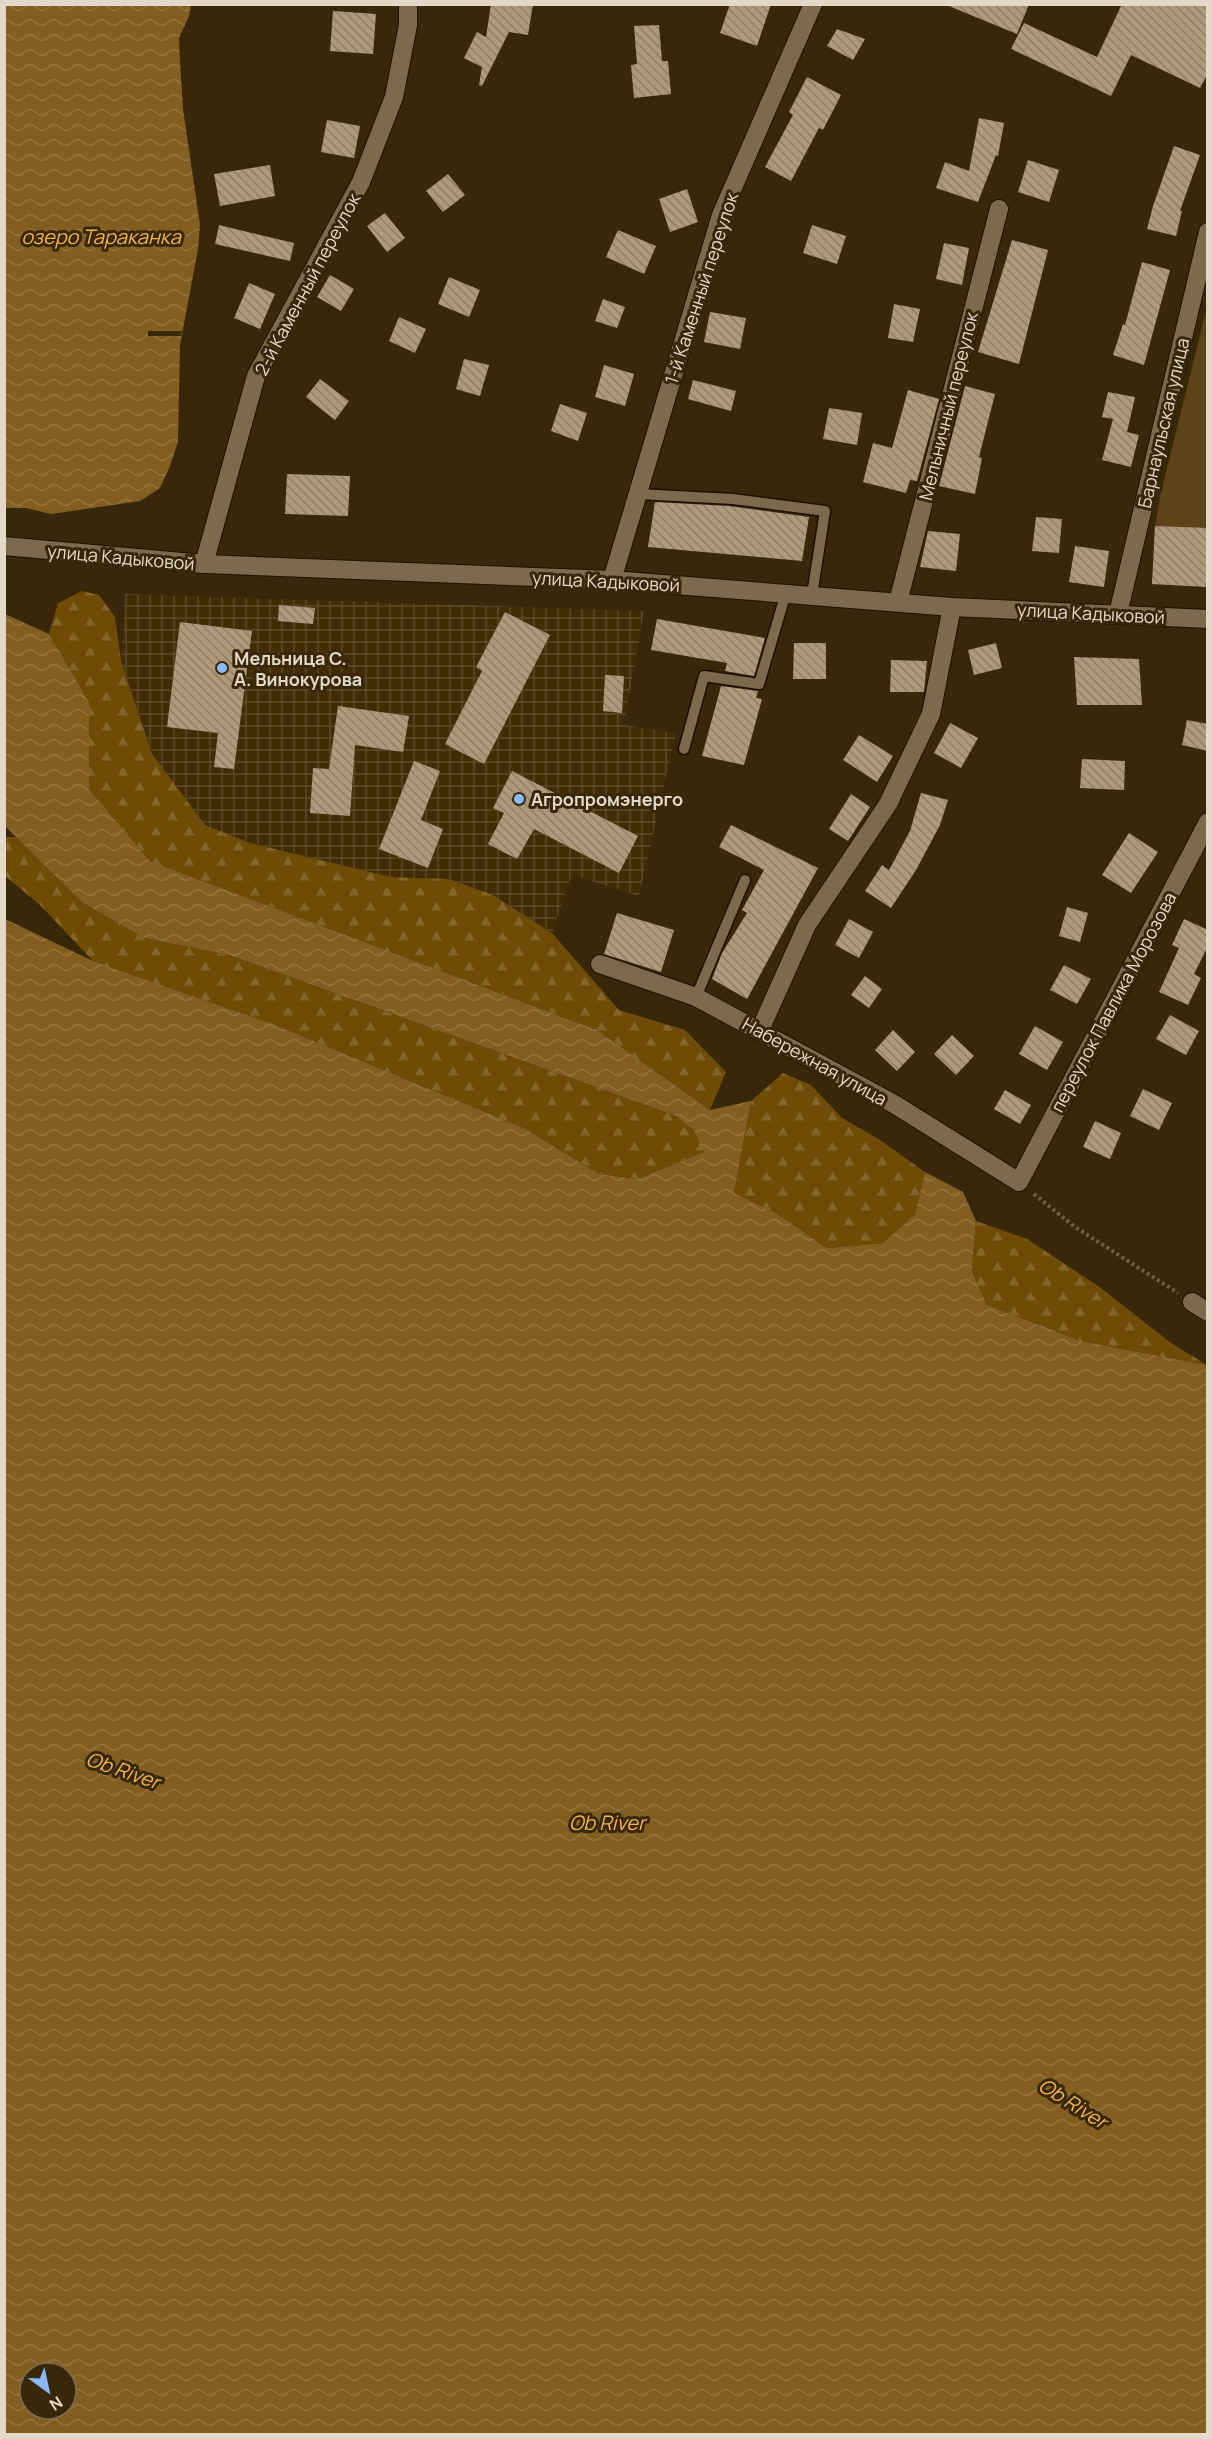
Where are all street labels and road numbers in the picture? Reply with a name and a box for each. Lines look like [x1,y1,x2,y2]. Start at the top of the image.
street label: 2-й Каменный переулок [249,188,366,379]
street label: 1-й Каменный переулок [659,188,744,387]
street label: Мельничный переулок [913,308,983,503]
street label: Барнаульская улица [1132,336,1194,510]
street label: улица Кадыковой [46,539,196,575]
street label: улица Кадыковой [532,565,680,597]
street label: улица Кадыковой [1017,597,1165,629]
street label: переулок Павлика Морозова [1045,888,1181,1116]
street label: Набережная улица [738,1011,892,1111]

